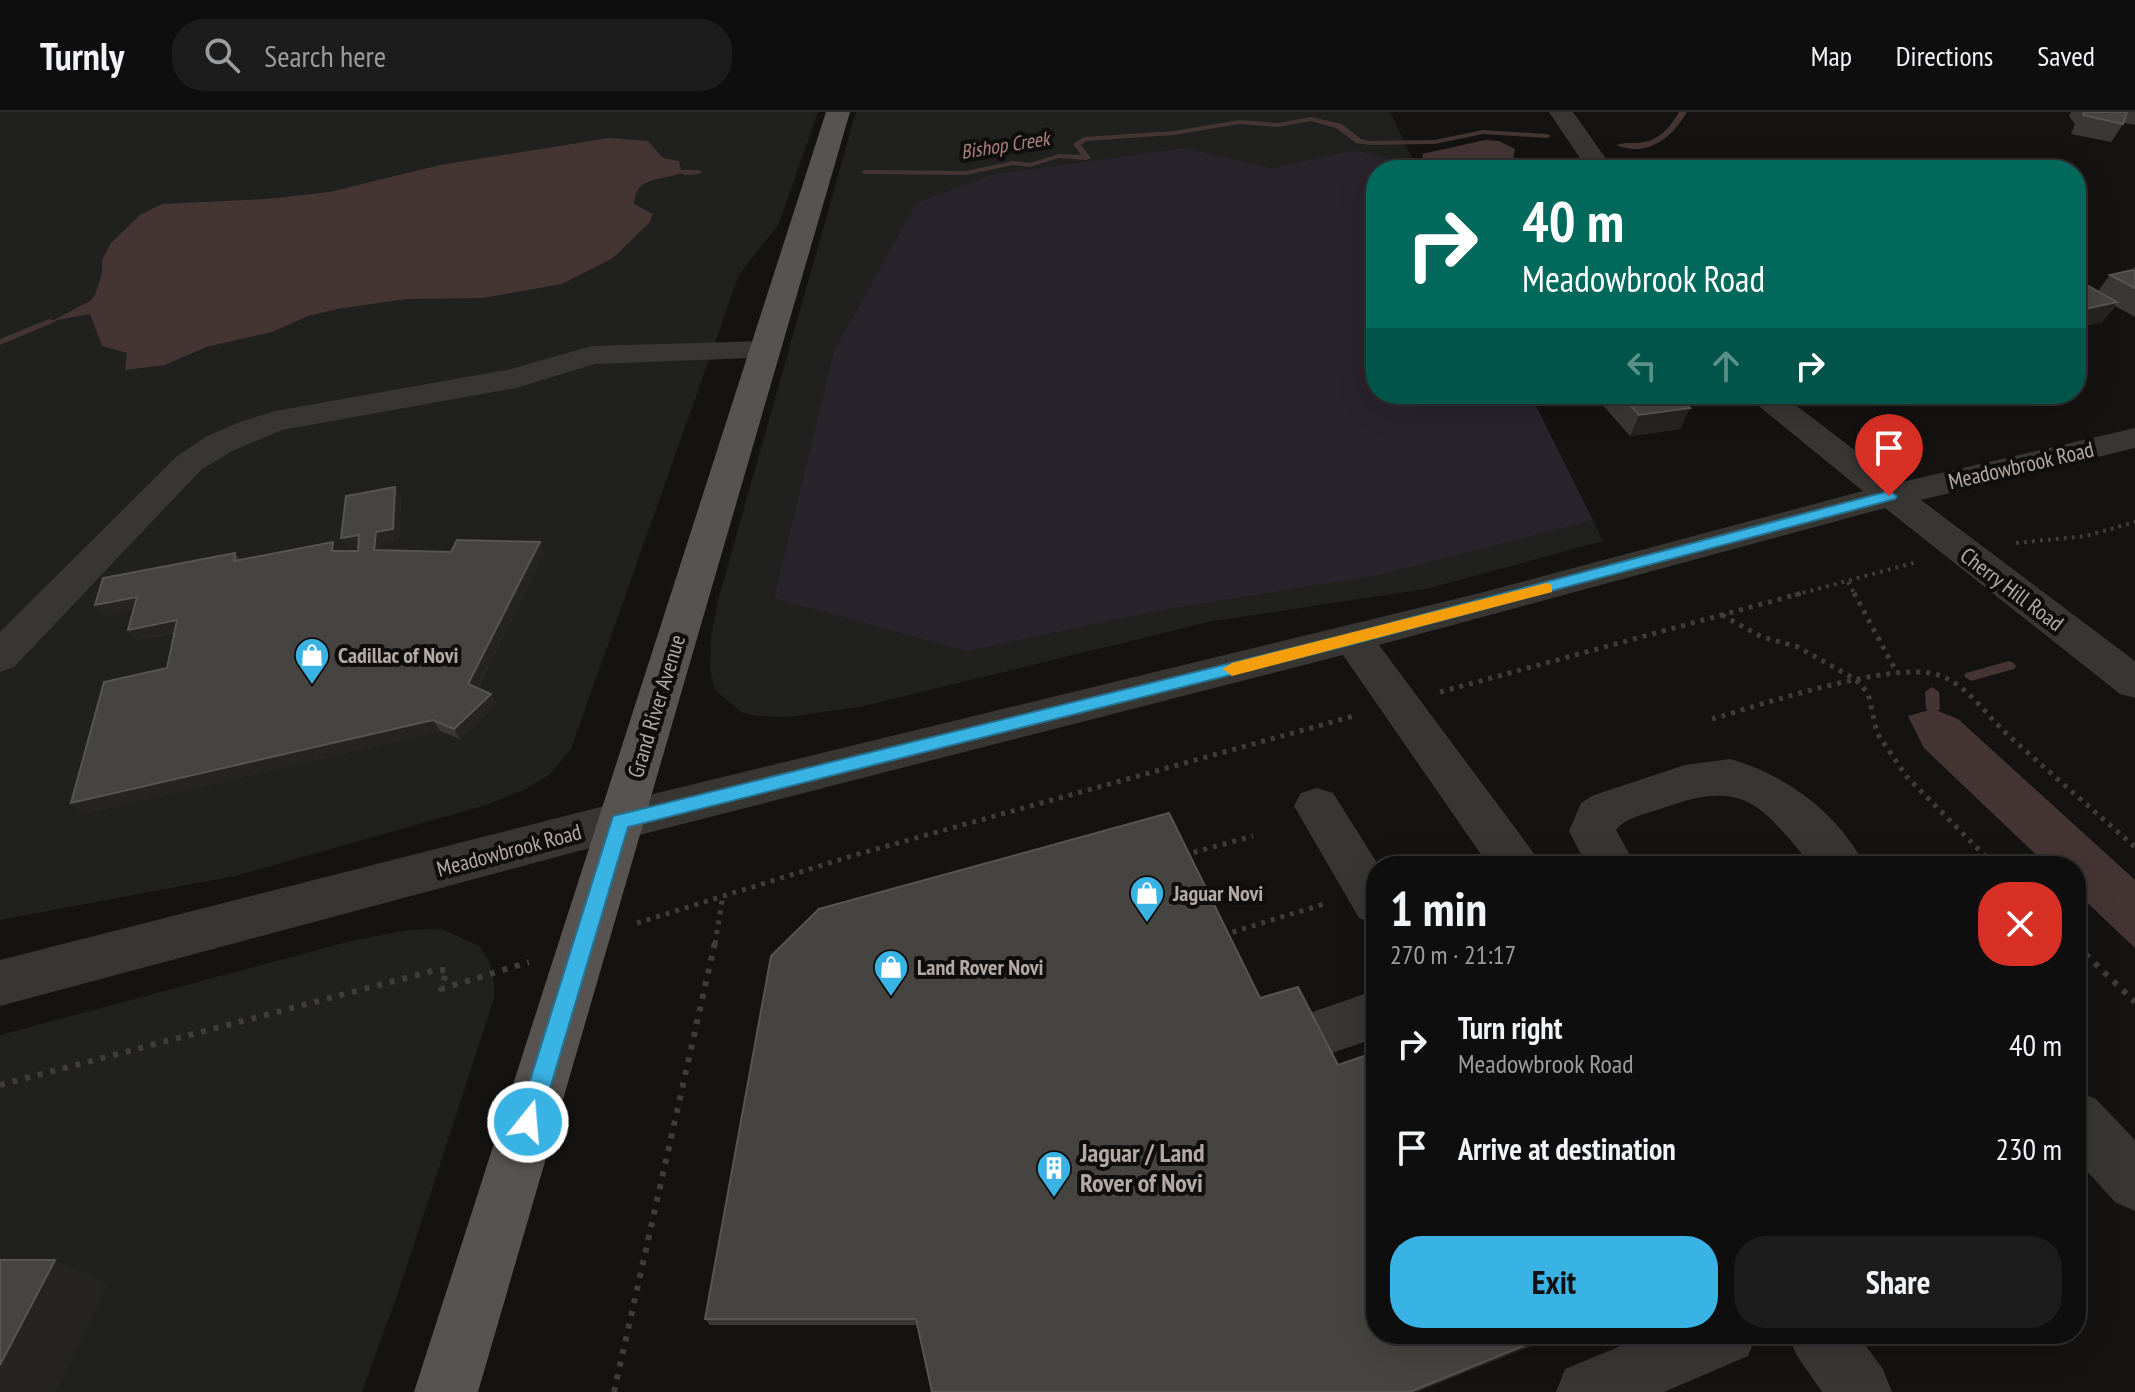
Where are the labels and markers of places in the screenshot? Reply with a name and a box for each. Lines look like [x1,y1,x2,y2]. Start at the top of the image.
pin [1855,414,1923,496]
shop icon: Cadillac of Novi [293,636,331,686]
place label: Cadillac of Novi [338,641,458,669]
shop icon: Jaguar Novi [1128,874,1166,924]
place label: Jaguar Novi [1172,879,1263,907]
shop icon: Land Rover Novi [872,948,910,998]
place label: Land Rover Novi [917,953,1044,981]
place label: Jaguar / Land Rover of Novi [1079,1136,1204,1199]
building icon: Jaguar / Land Rover of Novi [1035,1149,1073,1199]

